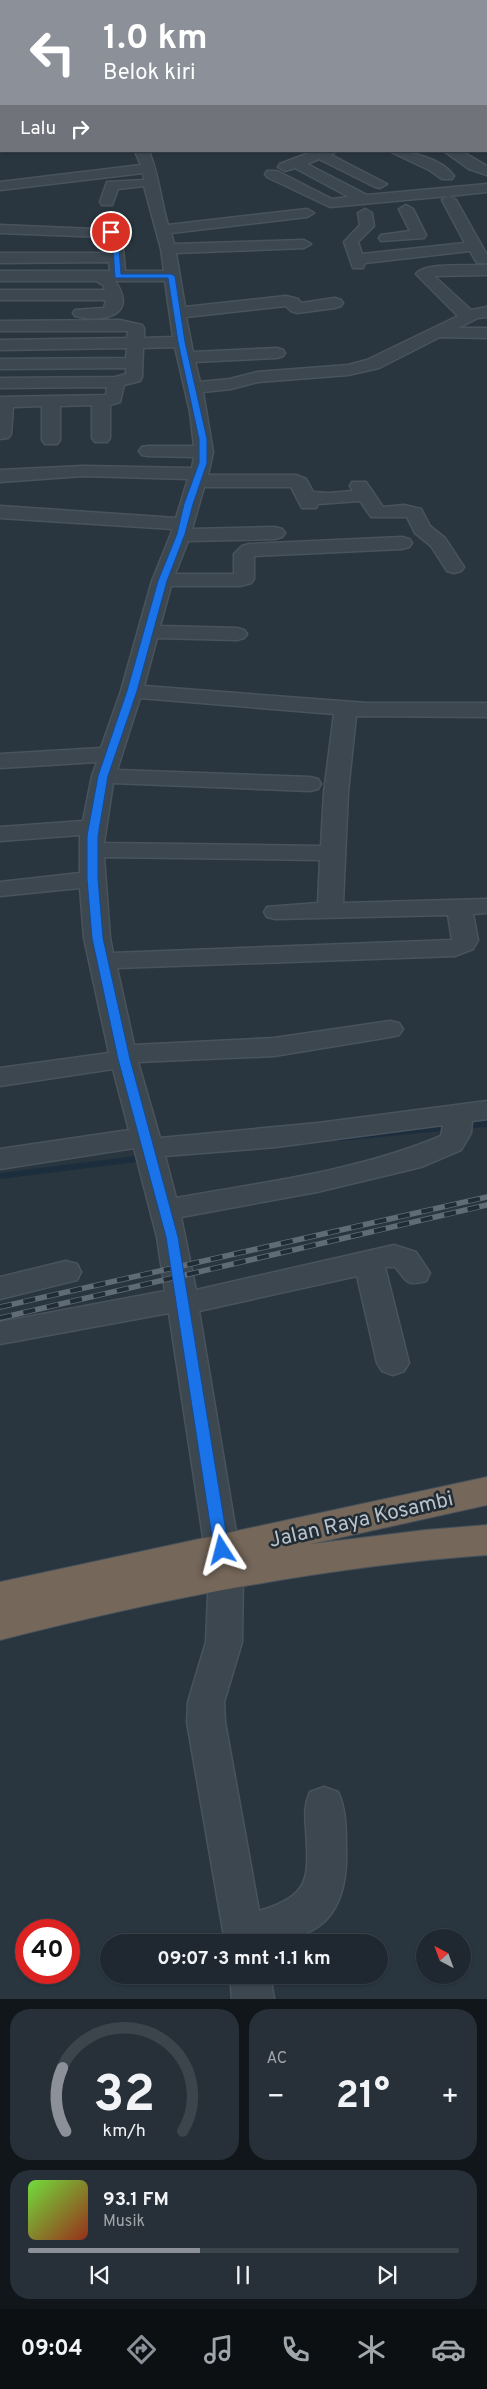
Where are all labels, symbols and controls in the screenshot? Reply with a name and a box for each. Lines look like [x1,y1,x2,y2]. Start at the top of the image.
text: 1.0 km [103,17,208,61]
icon: left [20,20,85,85]
text: Belok kiri [103,60,196,87]
icon: right [66,115,94,143]
text: Lalu [20,117,56,141]
pin [90,211,132,253]
icon: arrive [97,218,125,246]
street label: Jalan Raya Kosambi [267,1486,456,1555]
position arrow [195,1523,247,1575]
speed limit sign: 40 [15,1919,80,1984]
north arrow [416,1929,471,1984]
map controls [416,1929,471,1984]
text: 09:07 · 3 mnt · 1.1 km [157,1947,331,1971]
text: AC [267,2049,287,2069]
text: 32 [93,2064,155,2130]
text: 21° [336,2073,390,2122]
text: − [267,2080,285,2116]
text: + [441,2080,459,2116]
text: km/h [103,2120,146,2143]
text: 93.1 FM [103,2188,169,2212]
text: Musik [103,2212,145,2232]
icon: previous [86,2261,114,2289]
icon: pause [229,2261,257,2289]
icon: next [373,2261,401,2289]
icon: directions [124,2332,159,2367]
icon: music [201,2332,236,2367]
icon: phone [278,2332,313,2367]
icon: climate [354,2332,389,2367]
icon: car [431,2332,466,2367]
text: 09:04 [21,2336,83,2363]

